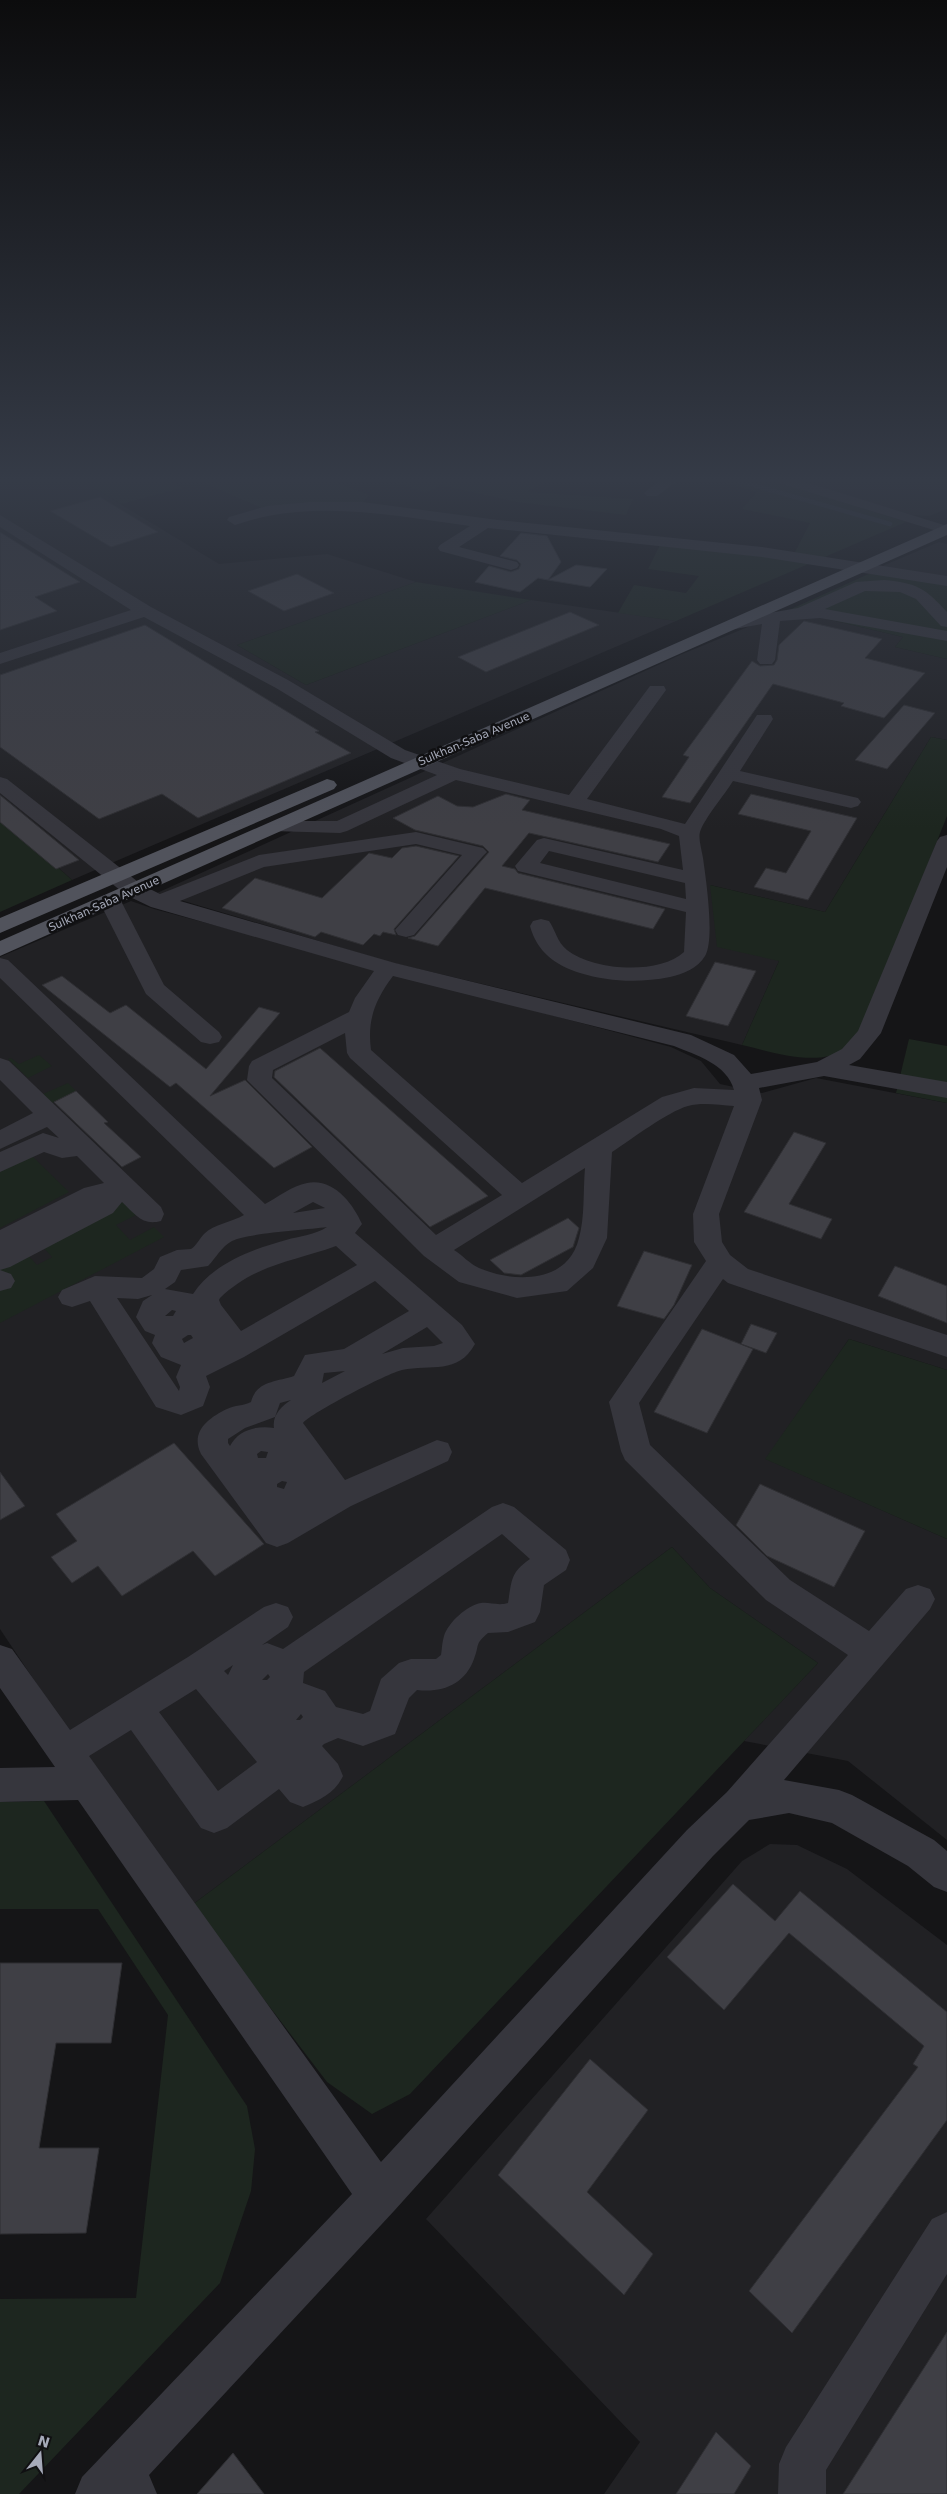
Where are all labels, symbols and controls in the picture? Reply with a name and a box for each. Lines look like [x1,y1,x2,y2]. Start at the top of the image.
street label: Sulkhan-Saba Avenue [416,710,532,768]
street label: Sulkhan-Saba Avenue [47,874,162,934]
north arrow [15,2429,65,2479]
text: N [36,2432,52,2451]

